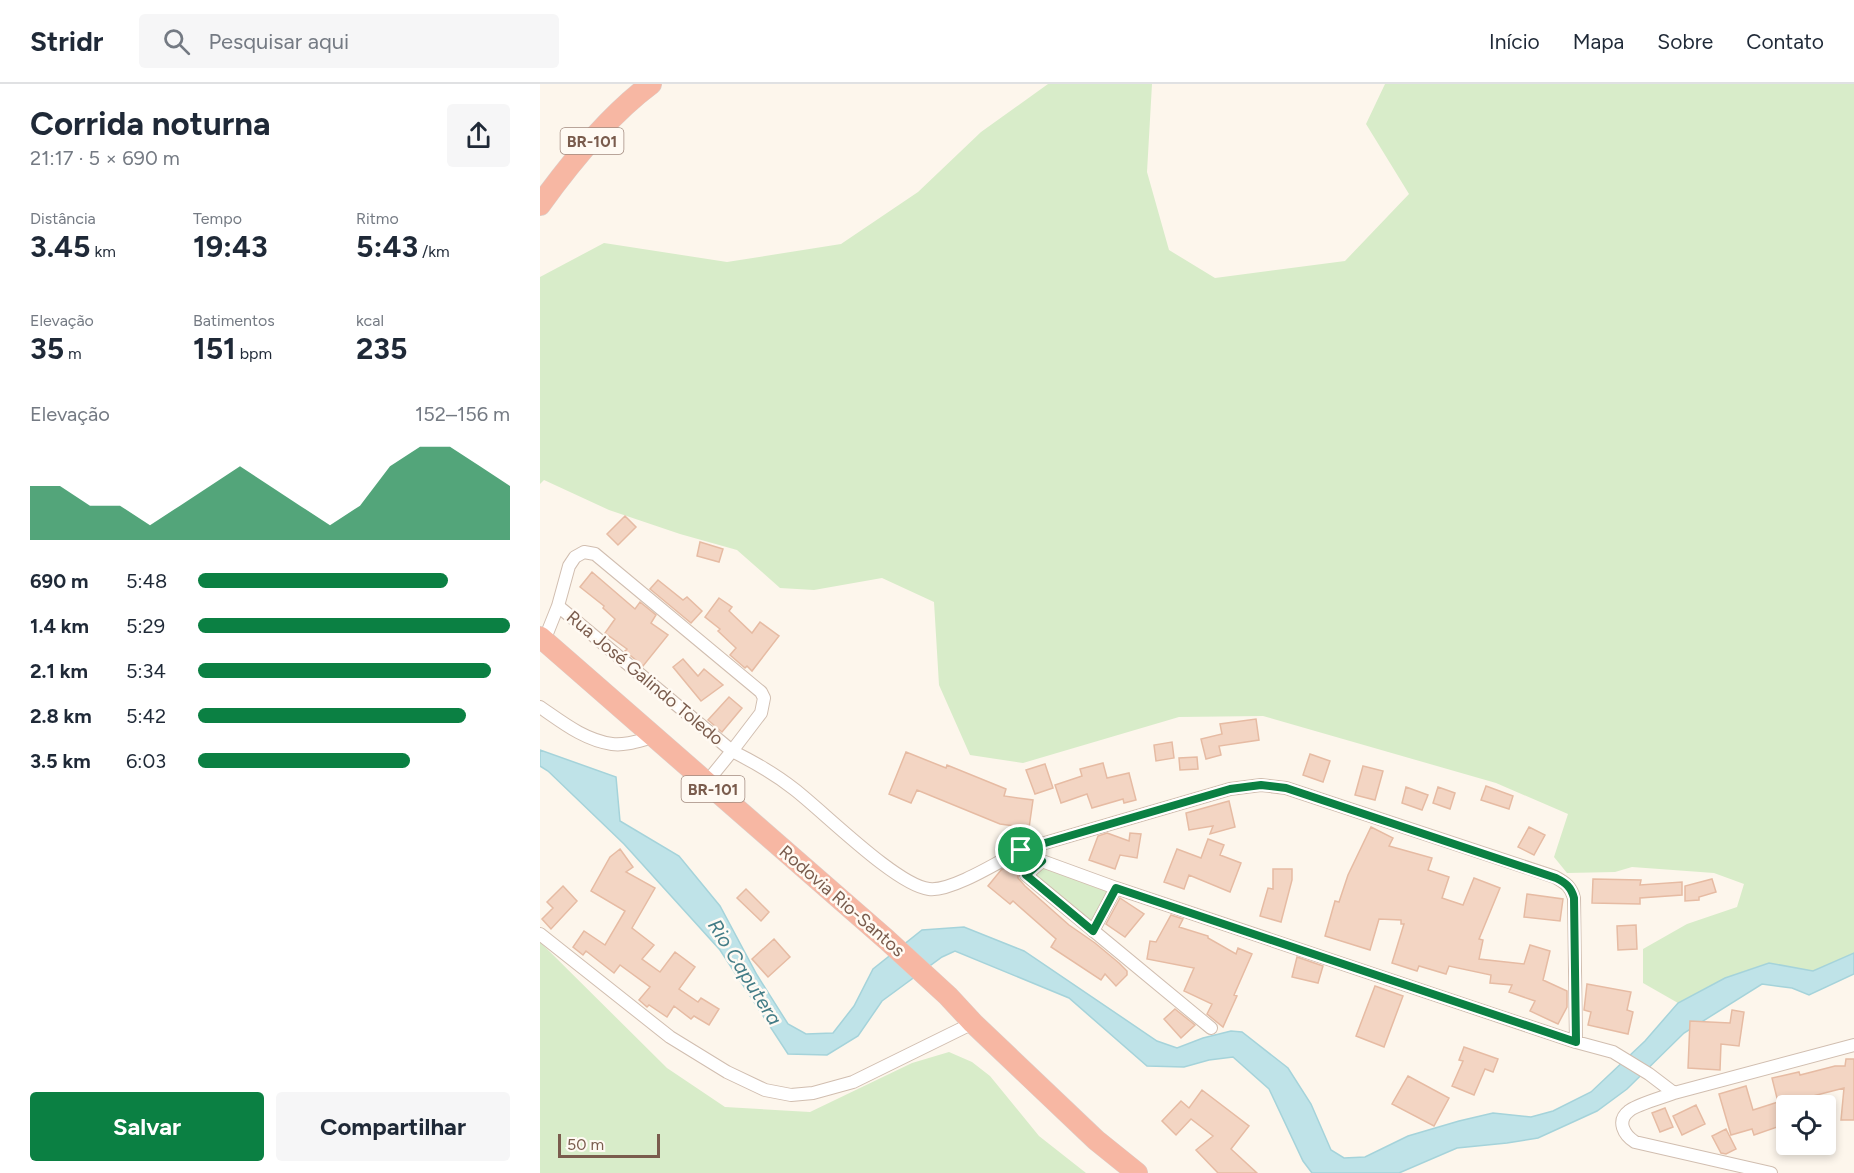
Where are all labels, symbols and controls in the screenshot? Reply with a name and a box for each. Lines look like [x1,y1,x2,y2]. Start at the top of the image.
search box [139,14,559,68]
text: Stridr [30,24,103,58]
icon: search [160,25,193,58]
text: Pesquisar aqui [208,28,349,55]
text: Início [1489,29,1540,54]
text: Mapa [1573,29,1624,54]
text: Sobre [1657,29,1713,54]
text: Contato [1746,29,1824,54]
text: Corrida noturna [30,104,271,143]
button: share [447,104,510,167]
road number: BR-101 [560,128,624,154]
text: 21:17 · 5 × 690 m [30,146,180,170]
text: Distância [30,209,96,228]
text: Tempo [193,209,242,228]
text: Ritmo [356,209,399,228]
text: 3.45 [30,228,91,265]
text: 19:43 [193,228,268,265]
text: 5:43 [356,228,418,265]
text: km [91,242,116,261]
text: /km [418,242,450,261]
text: Elevação [30,311,94,330]
text: Batimentos [193,311,275,330]
text: kcal [356,311,384,330]
text: 35 [30,330,64,367]
text: 151 [193,330,236,367]
text: 235 [356,330,407,367]
text: m [64,344,82,363]
text: bpm [236,344,272,363]
text: Elevação [30,402,110,426]
text: 152–156 m [415,402,510,426]
text: 690 m [30,569,88,593]
text: 5:48 [126,569,167,593]
street label: Rua José Galindo Toledo [562,606,728,750]
text: 1.4 km [30,614,89,638]
text: 5:29 [126,614,165,638]
text: 2.1 km [30,659,88,683]
text: 5:34 [126,659,166,683]
text: 2.8 km [30,704,92,728]
text: 5:42 [126,704,166,728]
text: 3.5 km [30,749,91,773]
text: 6:03 [126,749,166,773]
road number: BR-101 [682,776,744,802]
pin [995,824,1046,875]
icon: arrive [1004,833,1037,866]
street label: Rodovia Rio-Santos [775,841,909,961]
water label: Rio Caputera [703,915,787,1029]
button: Salvar [30,1092,264,1161]
button: Compartilhar [276,1092,510,1161]
map controls [1776,1095,1836,1155]
button: locate [1776,1095,1836,1155]
scale bar [558,1131,660,1158]
text: 50 m [567,1135,604,1154]

